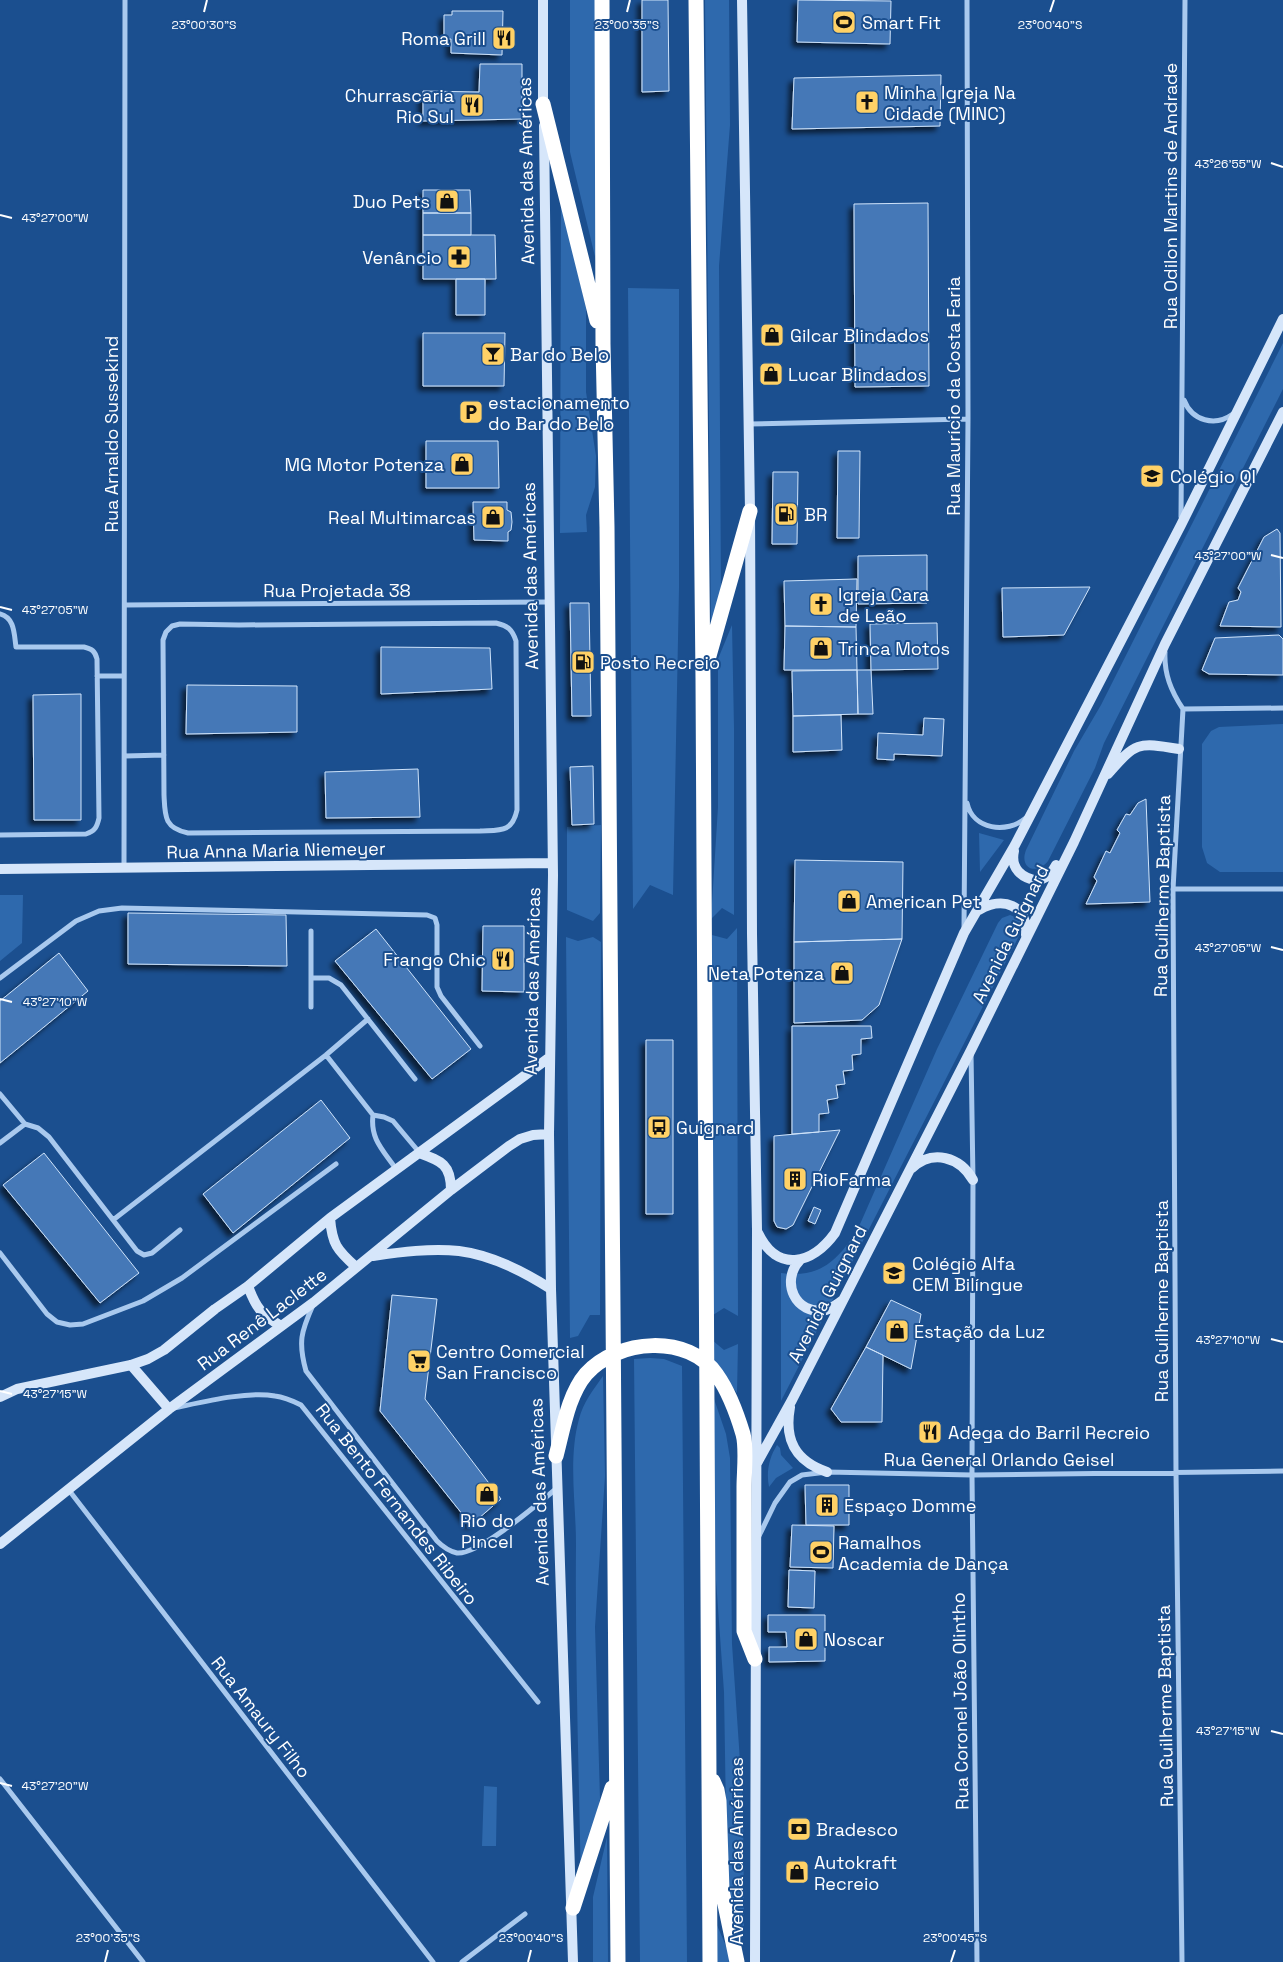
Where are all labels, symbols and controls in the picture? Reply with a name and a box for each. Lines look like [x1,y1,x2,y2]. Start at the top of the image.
sports icon: Smart Fit [831,9,857,35]
place label: Smart Fit [862,11,941,34]
text: 23°00'30"S [172,17,236,33]
text: 23°00'35"S [595,17,659,33]
text: 23°00'40"S [1018,17,1082,33]
restaurant icon: Roma Grill [491,25,517,51]
place label: Roma Grill [401,27,486,50]
street label: Rua Odilon Martins de Andrade [1159,63,1182,329]
street label: Avenida das Américas [513,77,539,265]
place label: Minha Igreja Na Cidade (MINC) [884,81,1016,125]
place label: Churrascaria Rio Sul [345,84,454,128]
church icon: Minha Igreja Na Cidade (MINC) [854,89,880,115]
restaurant icon: Churrascaria Rio Sul [459,92,485,118]
text: 43°26'55"W [1195,156,1262,172]
shop icon: Duo Pets [434,188,460,214]
place label: Duo Pets [353,190,430,213]
text: 43°27'00"W [21,210,89,226]
pharmacy icon: Venâncio [446,244,472,270]
place label: Venâncio [362,246,442,269]
street label: Rua Maurício da Costa Faria [942,276,965,516]
shop icon: Gilcar Blindados [759,322,785,348]
place label: Gilcar Blindados [790,324,929,347]
street label: Rua Arnaldo Sussekind [100,336,123,532]
bar icon: Bar do Belo [480,341,506,367]
place label: Bar do Belo [510,343,609,366]
shop icon: Lucar Blindados [758,361,784,387]
place label: Lucar Blindados [788,363,927,386]
place label: estacionamento do Bar do Belo [488,391,630,435]
parking icon: estacionamento do Bar do Belo [458,399,484,425]
shop icon: MG Motor Potenza [449,451,475,477]
place label: MG Motor Potenza [284,453,444,476]
school or university icon: Colégio QI [1139,463,1165,489]
place label: Colégio QI [1170,465,1256,488]
street label: Avenida das Américas [517,482,543,670]
fuel station icon: BR [773,501,799,527]
place label: BR [804,503,827,526]
shop icon: Real Multimarcas [480,504,506,530]
place label: Real Multimarcas [328,506,476,529]
text: 43°27'00"W [1194,548,1262,564]
street label: Rua Projetada 38 [263,579,411,602]
place label: Igreja Cara de Leão [838,583,929,627]
church icon: Igreja Cara de Leão [808,591,834,617]
text: 43°27'05"W [22,602,89,618]
shop icon: Trinca Motos [808,635,834,661]
place label: Trinca Motos [838,637,950,660]
fuel station icon: Posto Recreio [570,649,596,675]
place label: Posto Recreio [600,651,720,674]
street label: Rua Guilherme Baptista [1149,795,1175,997]
street label: Rua Anna Maria Niemeyer [166,837,386,863]
street label: Avenida Guignard [966,861,1054,1007]
street label: Avenida das Américas [519,887,545,1075]
shop icon: American Pet [836,888,862,914]
place label: American Pet [866,890,981,913]
text: 43°27'05"W [1195,940,1262,956]
restaurant icon: Frango Chic [490,946,516,972]
place label: Frango Chic [383,948,486,971]
shop icon: Neta Potenza [829,960,855,986]
place label: Neta Potenza [708,962,824,985]
text: 43°27'10"W [23,994,88,1010]
bus stop icon: Guignard [646,1114,672,1140]
place label: Guignard [676,1116,754,1139]
building icon: RioFarma [782,1166,808,1192]
place label: RioFarma [812,1168,891,1191]
street label: Rua Guilherme Baptista [1150,1200,1173,1402]
street label: Avenida Guignard [782,1221,872,1367]
place label: Colégio Alfa CEM Bilíngue [912,1252,1023,1296]
school or university icon: Colégio Alfa CEM Bilíngue [881,1260,907,1286]
street label: Rua Renê Laclette [193,1263,331,1375]
shop icon: Estação da Luz [884,1318,910,1344]
place label: Estação da Luz [914,1320,1045,1343]
text: 43°27'10"W [1196,1332,1261,1348]
place label: Centro Comercial San Francisco [436,1340,585,1384]
supermarket icon: Centro Comercial San Francisco [406,1348,432,1374]
text: 43°27'15"W [23,1386,88,1402]
street label: Rua Bento Fernandes Ribeiro [311,1398,483,1610]
street label: Avenida das Américas [524,1398,554,1586]
restaurant icon: Adega do Barril Recreio [917,1419,943,1445]
place label: Adega do Barril Recreio [948,1421,1150,1444]
street label: Rua General Orlando Geisel [884,1448,1114,1471]
shop icon: Rio do Pincel [474,1481,500,1507]
building icon: Espaço Domme [814,1492,840,1518]
place label: Espaço Domme [844,1494,977,1517]
place label: Rio do Pincel [460,1509,514,1553]
place label: Ramalhos Academia de Dança [838,1531,1009,1575]
sports icon: Ramalhos Academia de Dança [808,1539,834,1565]
street label: Rua Coronel João Olintho [947,1592,973,1810]
street label: Rua Guilherme Baptista [1152,1605,1178,1807]
shop icon: Noscar [793,1626,819,1652]
place label: Noscar [824,1628,885,1651]
street label: Rua Amaury Filho [206,1652,316,1782]
text: 43°27'15"W [1196,1723,1261,1739]
street label: Avenida das Américas [725,1757,748,1945]
text: 43°27'20"W [22,1778,89,1794]
bank icon: Bradesco [786,1816,812,1842]
place label: Bradesco [816,1818,898,1841]
place label: Autokraft Recreio [814,1851,897,1895]
shop icon: Autokraft Recreio [784,1859,810,1885]
text: 23°00'35"S [76,1930,140,1946]
text: 23°00'40"S [499,1930,563,1946]
text: 23°00'45"S [923,1930,987,1946]

